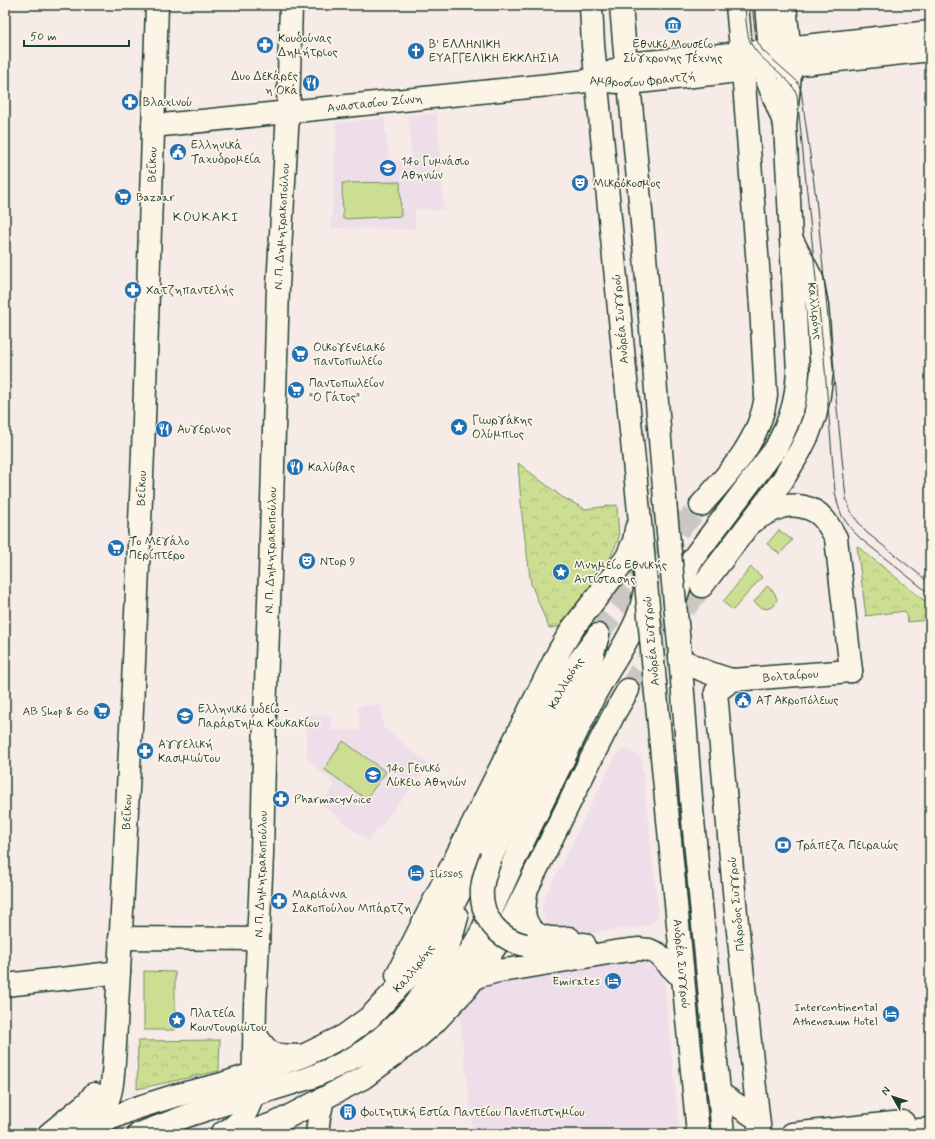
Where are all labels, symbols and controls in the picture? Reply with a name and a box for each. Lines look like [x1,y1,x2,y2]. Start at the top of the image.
museum icon: Εθνικό Μουσείο Σύγχρονης Τέχνης [663,15,683,35]
scale bar [24,22,129,48]
text: 50 m [30,29,57,45]
place label: Κουδούνας Δημήτριος [278,31,338,61]
pharmacy icon: Κουδούνας Δημήτριος [255,35,275,55]
place label: Β' ΕΛΛΗΝΙΚΗ ΕΥΑΓΓΕΛΙΚΗ ΕΚΚΛΗΣΙΑ [429,37,559,67]
place label: Εθνικό Μουσείο Σύγχρονης Τέχνης [623,37,723,67]
church icon: Β' ΕΛΛΗΝΙΚΗ ΕΥΑΓΓΕΛΙΚΗ ΕΚΚΛΗΣΙΑ [406,41,426,61]
place label: Δυο Δεκάρες η Οκά [231,69,298,99]
street label: Αμβροσίου Φραντζή [589,69,697,92]
restaurant icon: Δυο Δεκάρες η Οκά [301,73,321,93]
street label: Αναστασίου Ζίννη [326,91,423,117]
pharmacy icon: Βλαχινού [120,92,140,112]
place label: Βλαχινού [143,95,192,111]
place label: Ελληνικά Ταχυδρομεία [191,138,262,168]
public building icon: Ελληνικά Ταχυδρομεία [168,142,188,162]
street label: Βεΐκου [144,146,162,182]
place label: 14ο Γυµνάσιο Αθηνών [401,154,469,184]
school or university icon: 14ο Γυµνάσιο Αθηνών [378,158,398,178]
street label: Ν. Π. Δημητρακοπούλου [271,162,294,290]
theatre icon: Μικρόκοσμος [570,173,590,193]
place label: Μικρόκοσμος [593,176,661,192]
supermarket icon: Bazaar [113,187,133,207]
place label: Bazaar [136,190,175,206]
district label: KOUKAKI [173,209,239,226]
street label: Ανδρέα Συγγρού [608,273,633,365]
pharmacy icon: Χατζηπαντελής [123,280,143,300]
street label: Καλλιρόης [803,282,825,341]
place label: Χατζηπαντελής [146,283,234,299]
place label: Οικογενειακό παντοπωλείο [313,340,385,370]
supermarket icon: Οικογενειακό παντοπωλείο [290,344,310,364]
place label: Παντοπωλείον "Ο Γάτος" [309,376,384,406]
supermarket icon: Παντοπωλείον "Ο Γάτος" [286,380,306,400]
place label: Γιωργάκης Ολύμπιος [472,413,533,443]
place icon: Γιωργάκης Ολύμπιος [449,417,469,437]
restaurant icon: Αυγερινος [154,419,174,439]
place label: Αυγερινος [177,422,231,438]
restaurant icon: Καλύβας [285,457,305,477]
place label: Καλύβας [308,460,355,476]
street label: Βεΐκου [133,470,151,506]
street label: Ν. Π. Δημητρακοπούλου [262,486,281,614]
place label: Το Μεγάλο Περίπτερο [129,534,189,564]
supermarket icon: Το Μεγάλο Περίπτερο [106,538,126,558]
theatre icon: Ντορ 9 [297,551,317,571]
place label: Ντορ 9 [320,554,356,570]
place label: Μνημείο Εθνικής Αντίστασης [574,558,667,588]
place icon: Μνημείο Εθνικής Αντίστασης [551,562,571,582]
street label: Ανδρέα Συγγρού [639,595,664,687]
street label: Καλλιρόης [545,654,588,712]
street label: Βολταίρου [762,666,820,687]
public building icon: ΑΤ Ακροπόλεως [733,690,753,710]
place label: ΑΤ Ακροπόλεως [756,693,838,709]
supermarket icon: AB Shop & Go [92,701,112,721]
place label: Ελληνικό ωδείο - Παράρτημα Κουκακίου [198,702,320,732]
place label: AB Shop & Go [22,704,89,720]
school or university icon: Ελληνικό ωδείο - Παράρτημα Κουκακίου [175,706,195,726]
place label: Αγγελική Κασιμιώτου [158,737,221,767]
pharmacy icon: Αγγελική Κασιμιώτου [135,741,155,761]
place label: 14ο Γενικό Λύκειο Αθηνών [386,761,466,791]
school or university icon: 14ο Γενικό Λύκειο Αθηνών [363,765,383,785]
pharmacy icon: PharmacyVoice [271,789,291,809]
place label: PharmacyVoice [294,792,371,808]
street label: Βεΐκου [119,793,137,830]
street label: Ν. Π. Δημητρακοπούλου [251,810,272,938]
bank icon: Τράπεζα Πειραιώς [773,835,793,855]
place label: Τράπεζα Πειραιώς [796,838,898,854]
street label: Πάροδος Συγγρού [725,856,749,952]
hotel icon: Ilissos [406,863,426,883]
place label: Ilissos [429,866,463,882]
place label: Μαριάννα Σακοπούλου Μπάρτζη [292,887,412,917]
pharmacy icon: Μαριάννα Σακοπούλου Μπάρτζη [269,891,289,911]
street label: Ανδρέα Συγγρού [669,918,693,1009]
street label: Καλλιρόης [390,942,439,997]
hotel icon: Emirates [603,971,623,991]
place label: Emirates [552,974,601,990]
place label: Intercontinental Atheneaum Hotel [793,1000,878,1030]
hotel icon: Intercontinental Atheneaum Hotel [881,1004,901,1024]
place label: Πλατεία Κουντουριώτου [190,1006,267,1036]
place icon: Πλατεία Κουντουριώτου [167,1010,187,1030]
north arrow [873,1077,913,1117]
text: N [878,1084,894,1099]
building icon: Φοιτητική Εστία Παντείου Πανεπιστημίου [338,1102,358,1122]
place label: Φοιτητική Εστία Παντείου Πανεπιστημίου [360,1105,585,1121]

